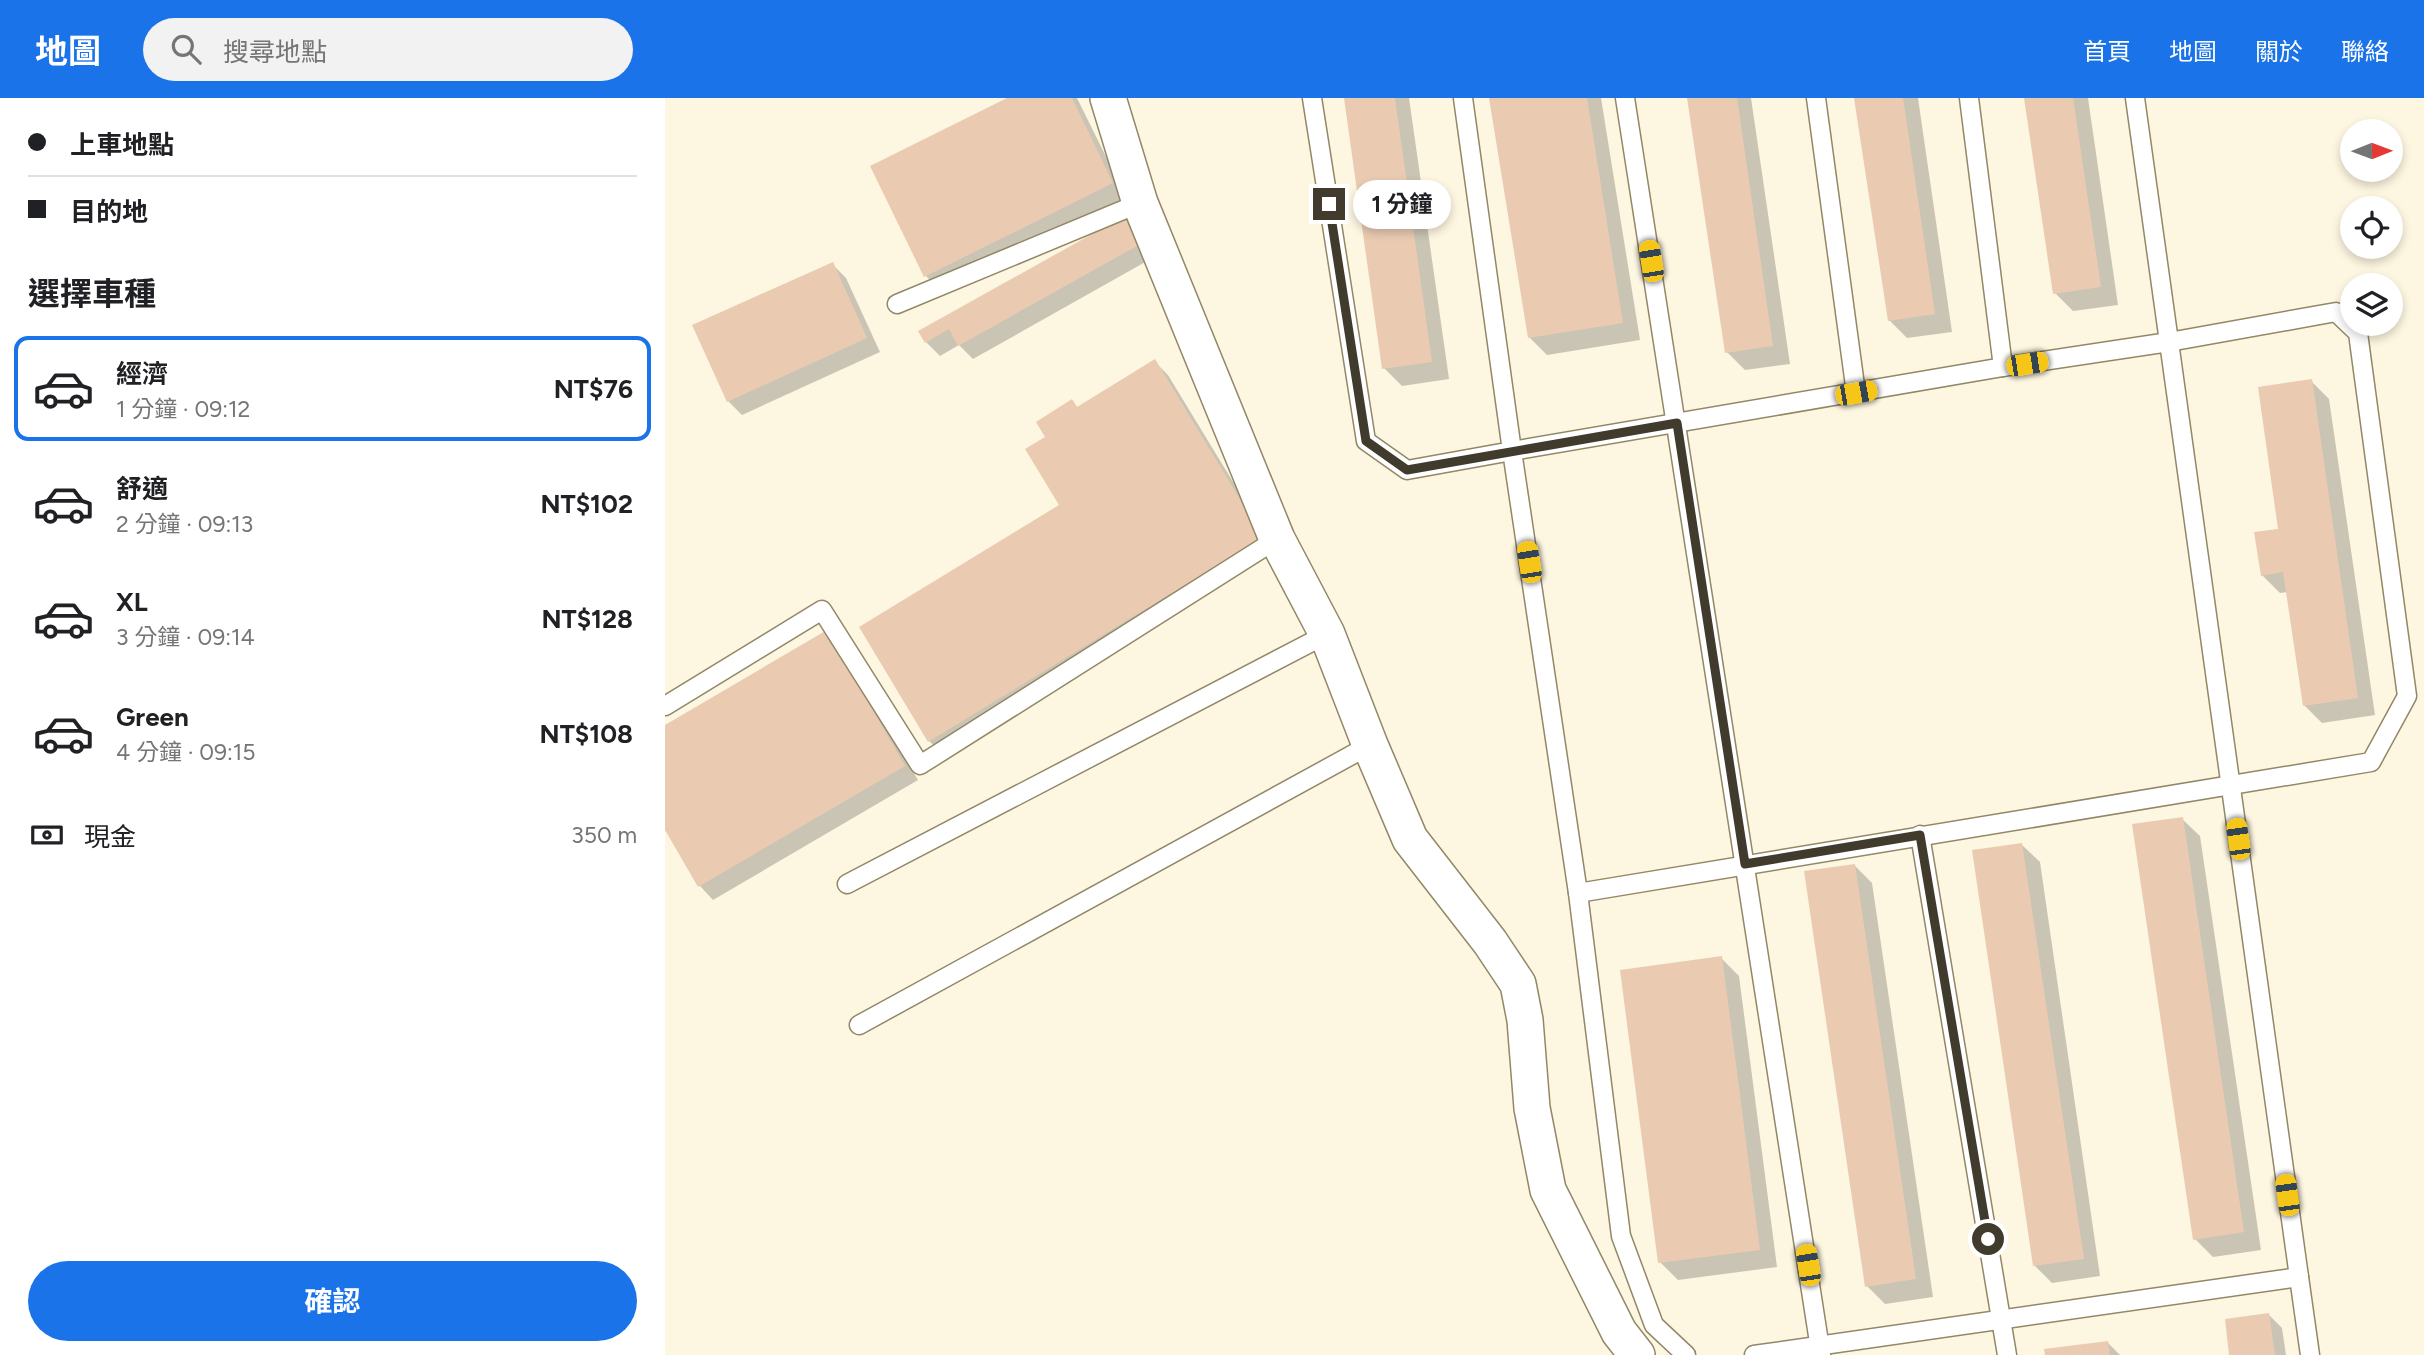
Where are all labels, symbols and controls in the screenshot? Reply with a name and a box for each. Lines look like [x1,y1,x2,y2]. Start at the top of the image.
search box [143,18,633,81]
icon: search [167,30,205,68]
text: 地圖 [35,32,101,71]
text: 搜尋地點 [223,36,327,68]
text: 首頁 [2083,37,2131,66]
text: 地圖 [2169,37,2217,66]
text: 關於 [2255,37,2303,66]
text: 聯絡 [2341,37,2389,66]
north arrow [2340,119,2403,182]
map controls [2340,119,2403,336]
text: 上車地點 [70,129,174,161]
callout: 1 分鐘 [1353,180,1451,228]
route end [1313,188,1345,220]
text: 1 分鐘 [1371,190,1433,218]
text: 目的地 [70,196,148,228]
button: locate [2340,196,2403,259]
car [1638,239,1665,283]
button: layers [2340,273,2403,336]
text: 選擇車種 [28,275,156,313]
car [2005,350,2050,378]
icon: car [32,357,95,420]
text: 經濟 [116,358,168,390]
text: NT$76 [554,373,633,405]
car [1834,379,1879,407]
text: 1 分鐘 · 09:12 [116,395,250,423]
icon: car [32,472,95,535]
text: 舒適 [116,473,168,505]
text: NT$102 [540,488,633,520]
text: 2 分鐘 · 09:13 [116,510,253,538]
car [1516,540,1543,584]
text: XL [116,586,148,618]
icon: car [32,587,95,650]
text: NT$128 [541,603,633,635]
text: 3 分鐘 · 09:14 [116,623,255,651]
text: Green [116,701,189,733]
icon: car [32,702,95,765]
text: NT$108 [540,718,633,750]
text: 4 分鐘 · 09:15 [116,738,255,766]
icon: cash [28,816,66,854]
car [2225,817,2252,861]
text: 現金 [84,821,136,853]
text: 350 m [571,821,637,849]
car [2274,1173,2301,1217]
route start [1972,1223,2004,1255]
car [1795,1243,1822,1287]
button: 確認 [28,1261,637,1341]

